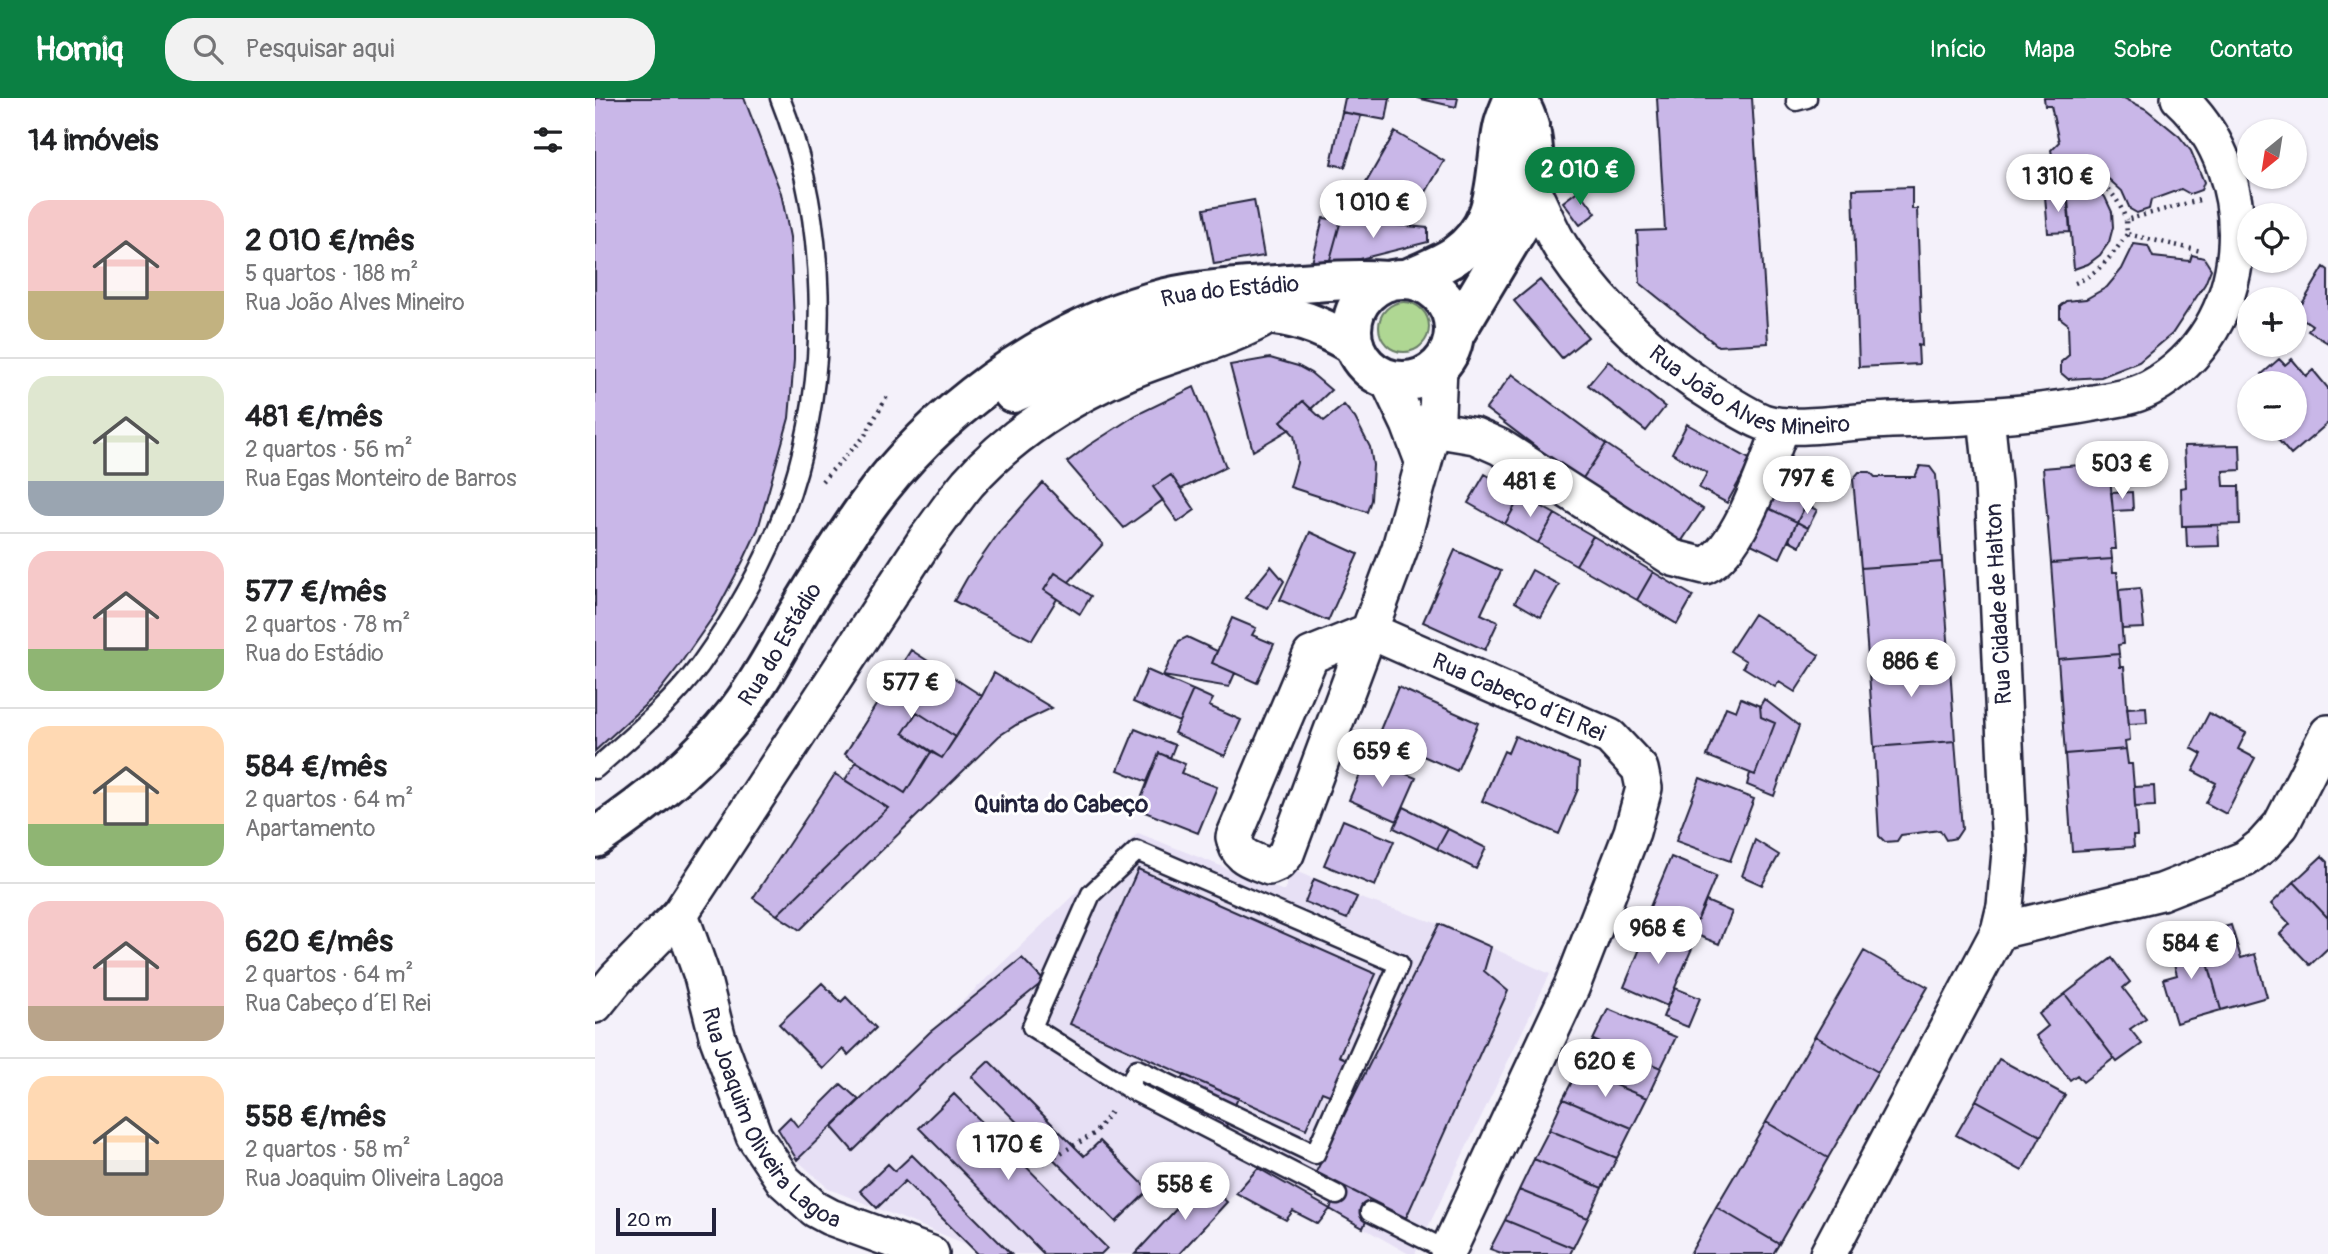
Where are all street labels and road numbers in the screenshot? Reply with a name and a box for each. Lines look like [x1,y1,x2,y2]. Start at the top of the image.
street label: Rua do Estádio [1158,269,1300,314]
street label: Rua João Alves Mineiro [1643,339,1851,441]
street label: Rua Cidade de Halton [1979,503,2018,705]
street label: Rua do Estádio [732,577,828,712]
street label: Rua Cabeço d´El Rei [1428,646,1610,748]
street label: Rua Joaquim Oliveira Lagoa [696,1004,845,1235]

